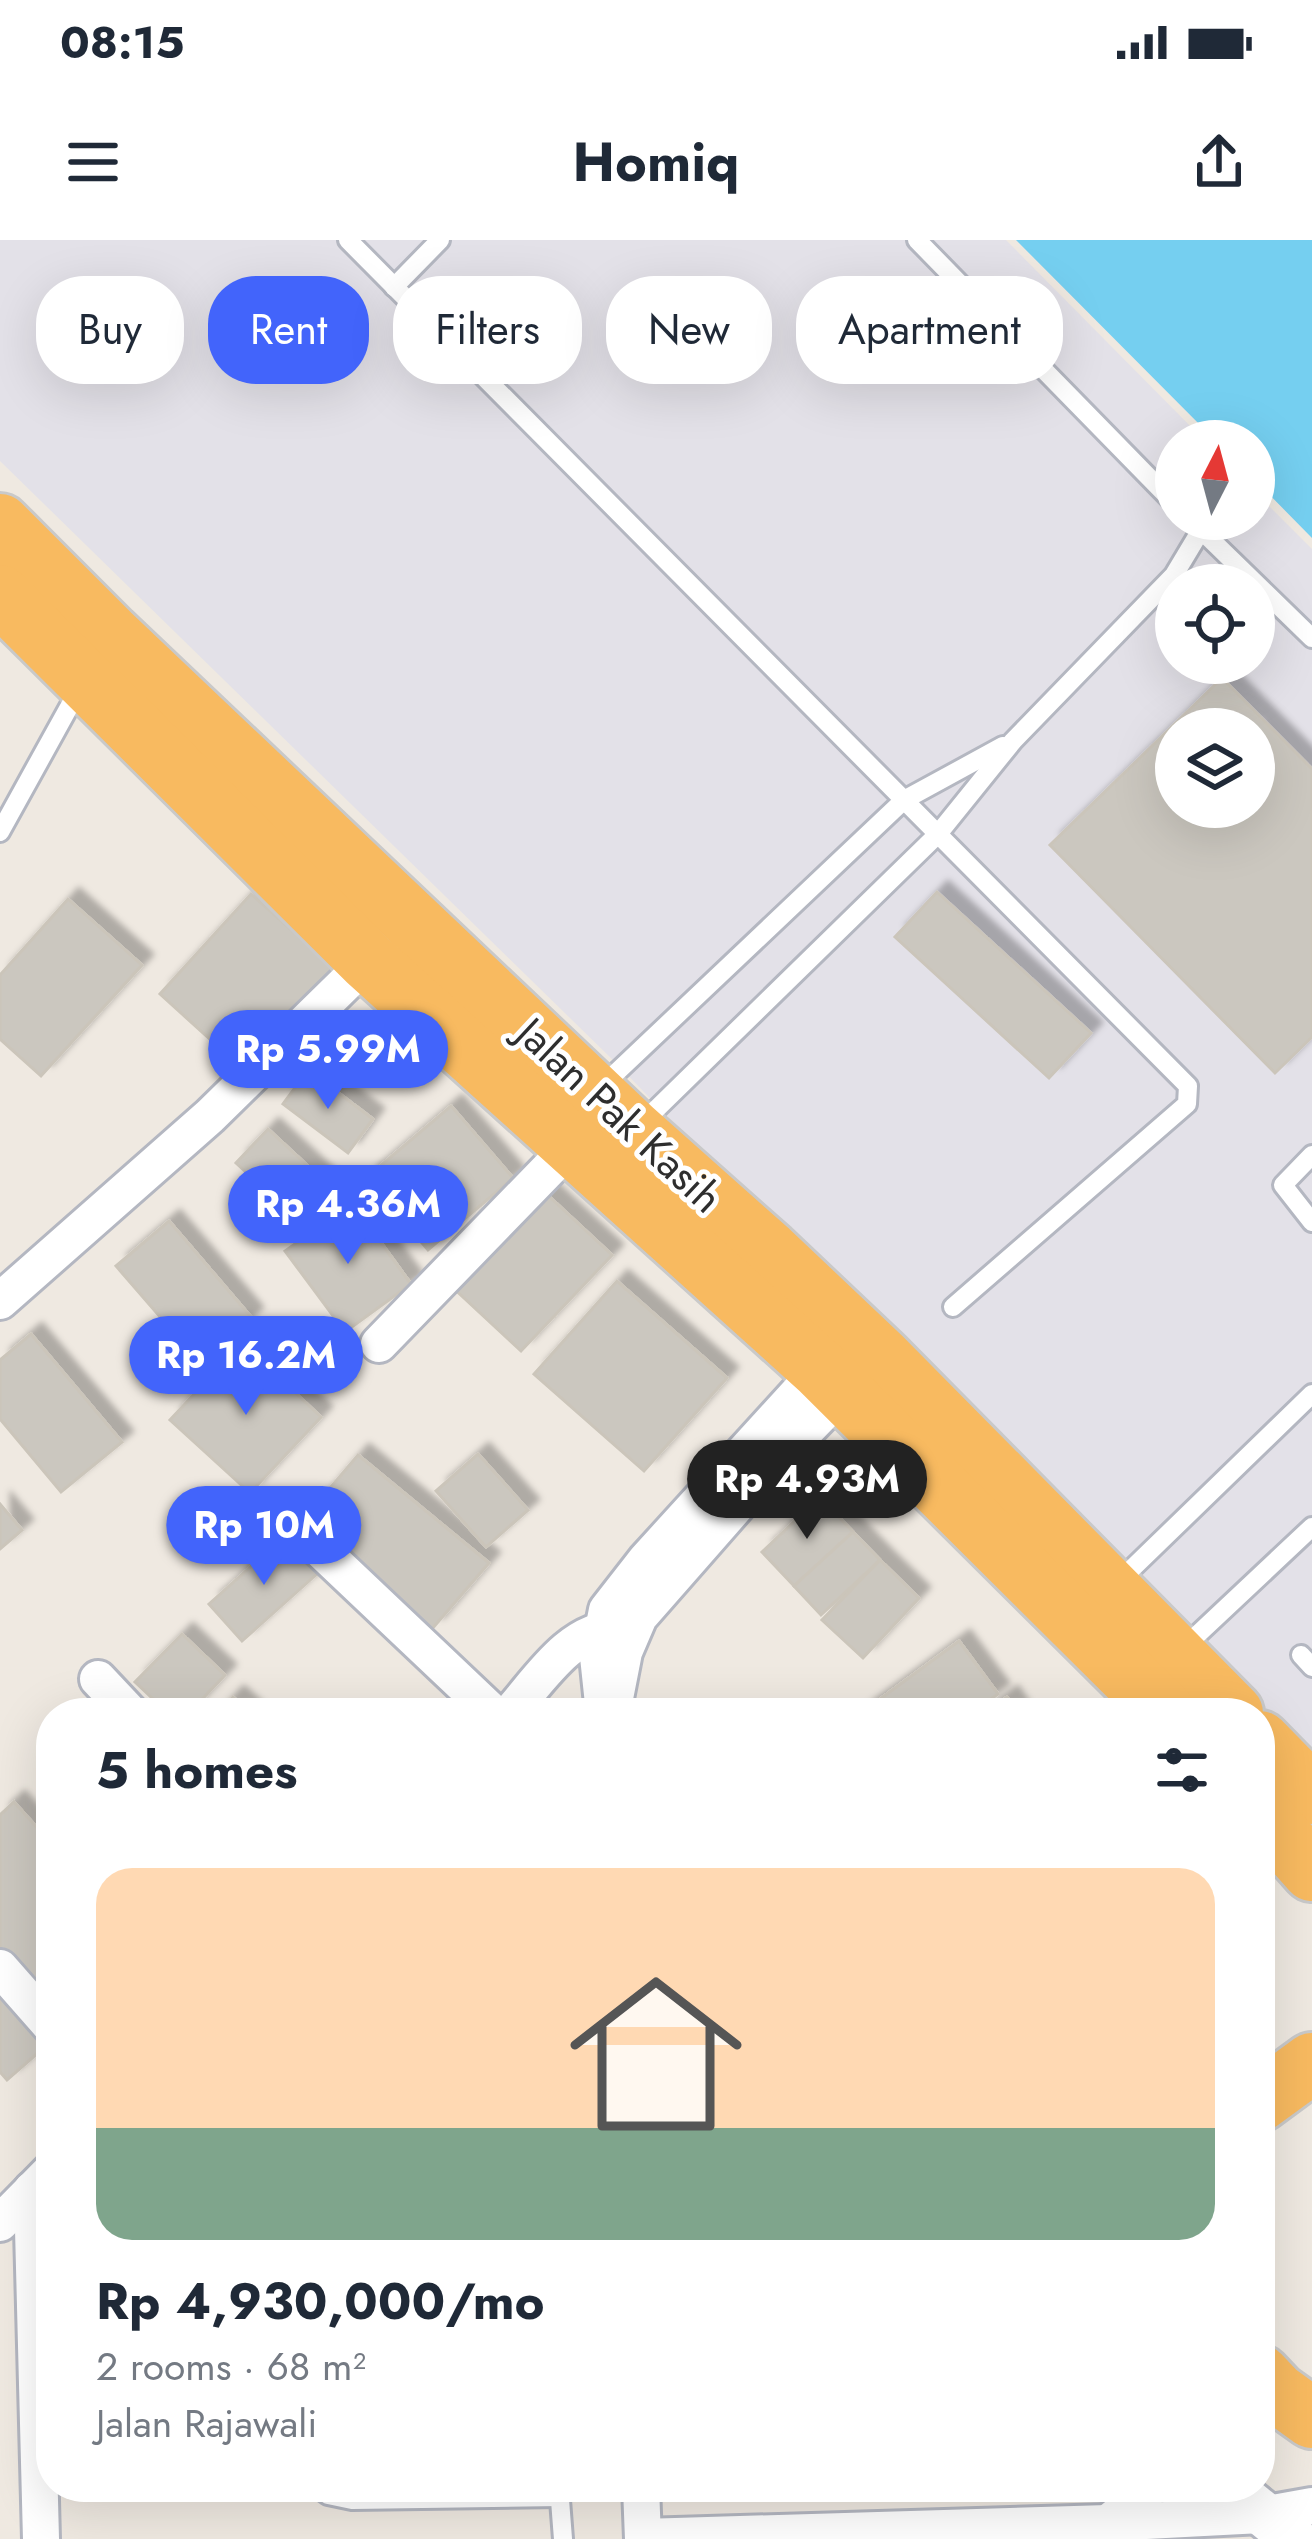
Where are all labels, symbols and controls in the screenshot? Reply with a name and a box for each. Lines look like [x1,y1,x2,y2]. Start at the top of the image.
text: 08:15 [60,10,184,75]
text: Homiq [573,123,739,201]
icon: menu [60,129,126,195]
icon: share [1186,129,1252,195]
chip: Buy [36,276,184,384]
chip: Rent [208,276,369,384]
chip: Filters [393,276,582,384]
chip: New [606,276,772,384]
chip: Apartment [796,276,1063,384]
north arrow [1155,420,1275,540]
map controls [1155,420,1275,828]
button: locate [1155,564,1275,684]
button: layers [1155,708,1275,828]
street label: Jalan Pak Kasih [500,1000,736,1227]
pin: Rp 5.99M [204,1010,452,1112]
text: Rp 5.99M [235,1020,421,1077]
pin: Rp 4.36M [224,1165,472,1267]
text: Rp 4.36M [255,1175,441,1232]
pin: Rp 16.2M [122,1316,370,1418]
text: Rp 16.2M [156,1326,336,1383]
pin: Rp 4.93M [683,1440,931,1542]
text: Rp 4.93M [714,1450,900,1507]
pin: Rp 10M [166,1486,362,1588]
text: Rp 10M [193,1496,335,1553]
text: 5 homes [96,1733,298,1807]
icon: filters [1149,1737,1215,1803]
icon: home [548,1946,764,2162]
text: Rp 4,930,000/mo [96,2264,545,2338]
text: 2 rooms · 68 m² [96,2338,366,2395]
text: Jalan Rajawali [96,2395,317,2452]

